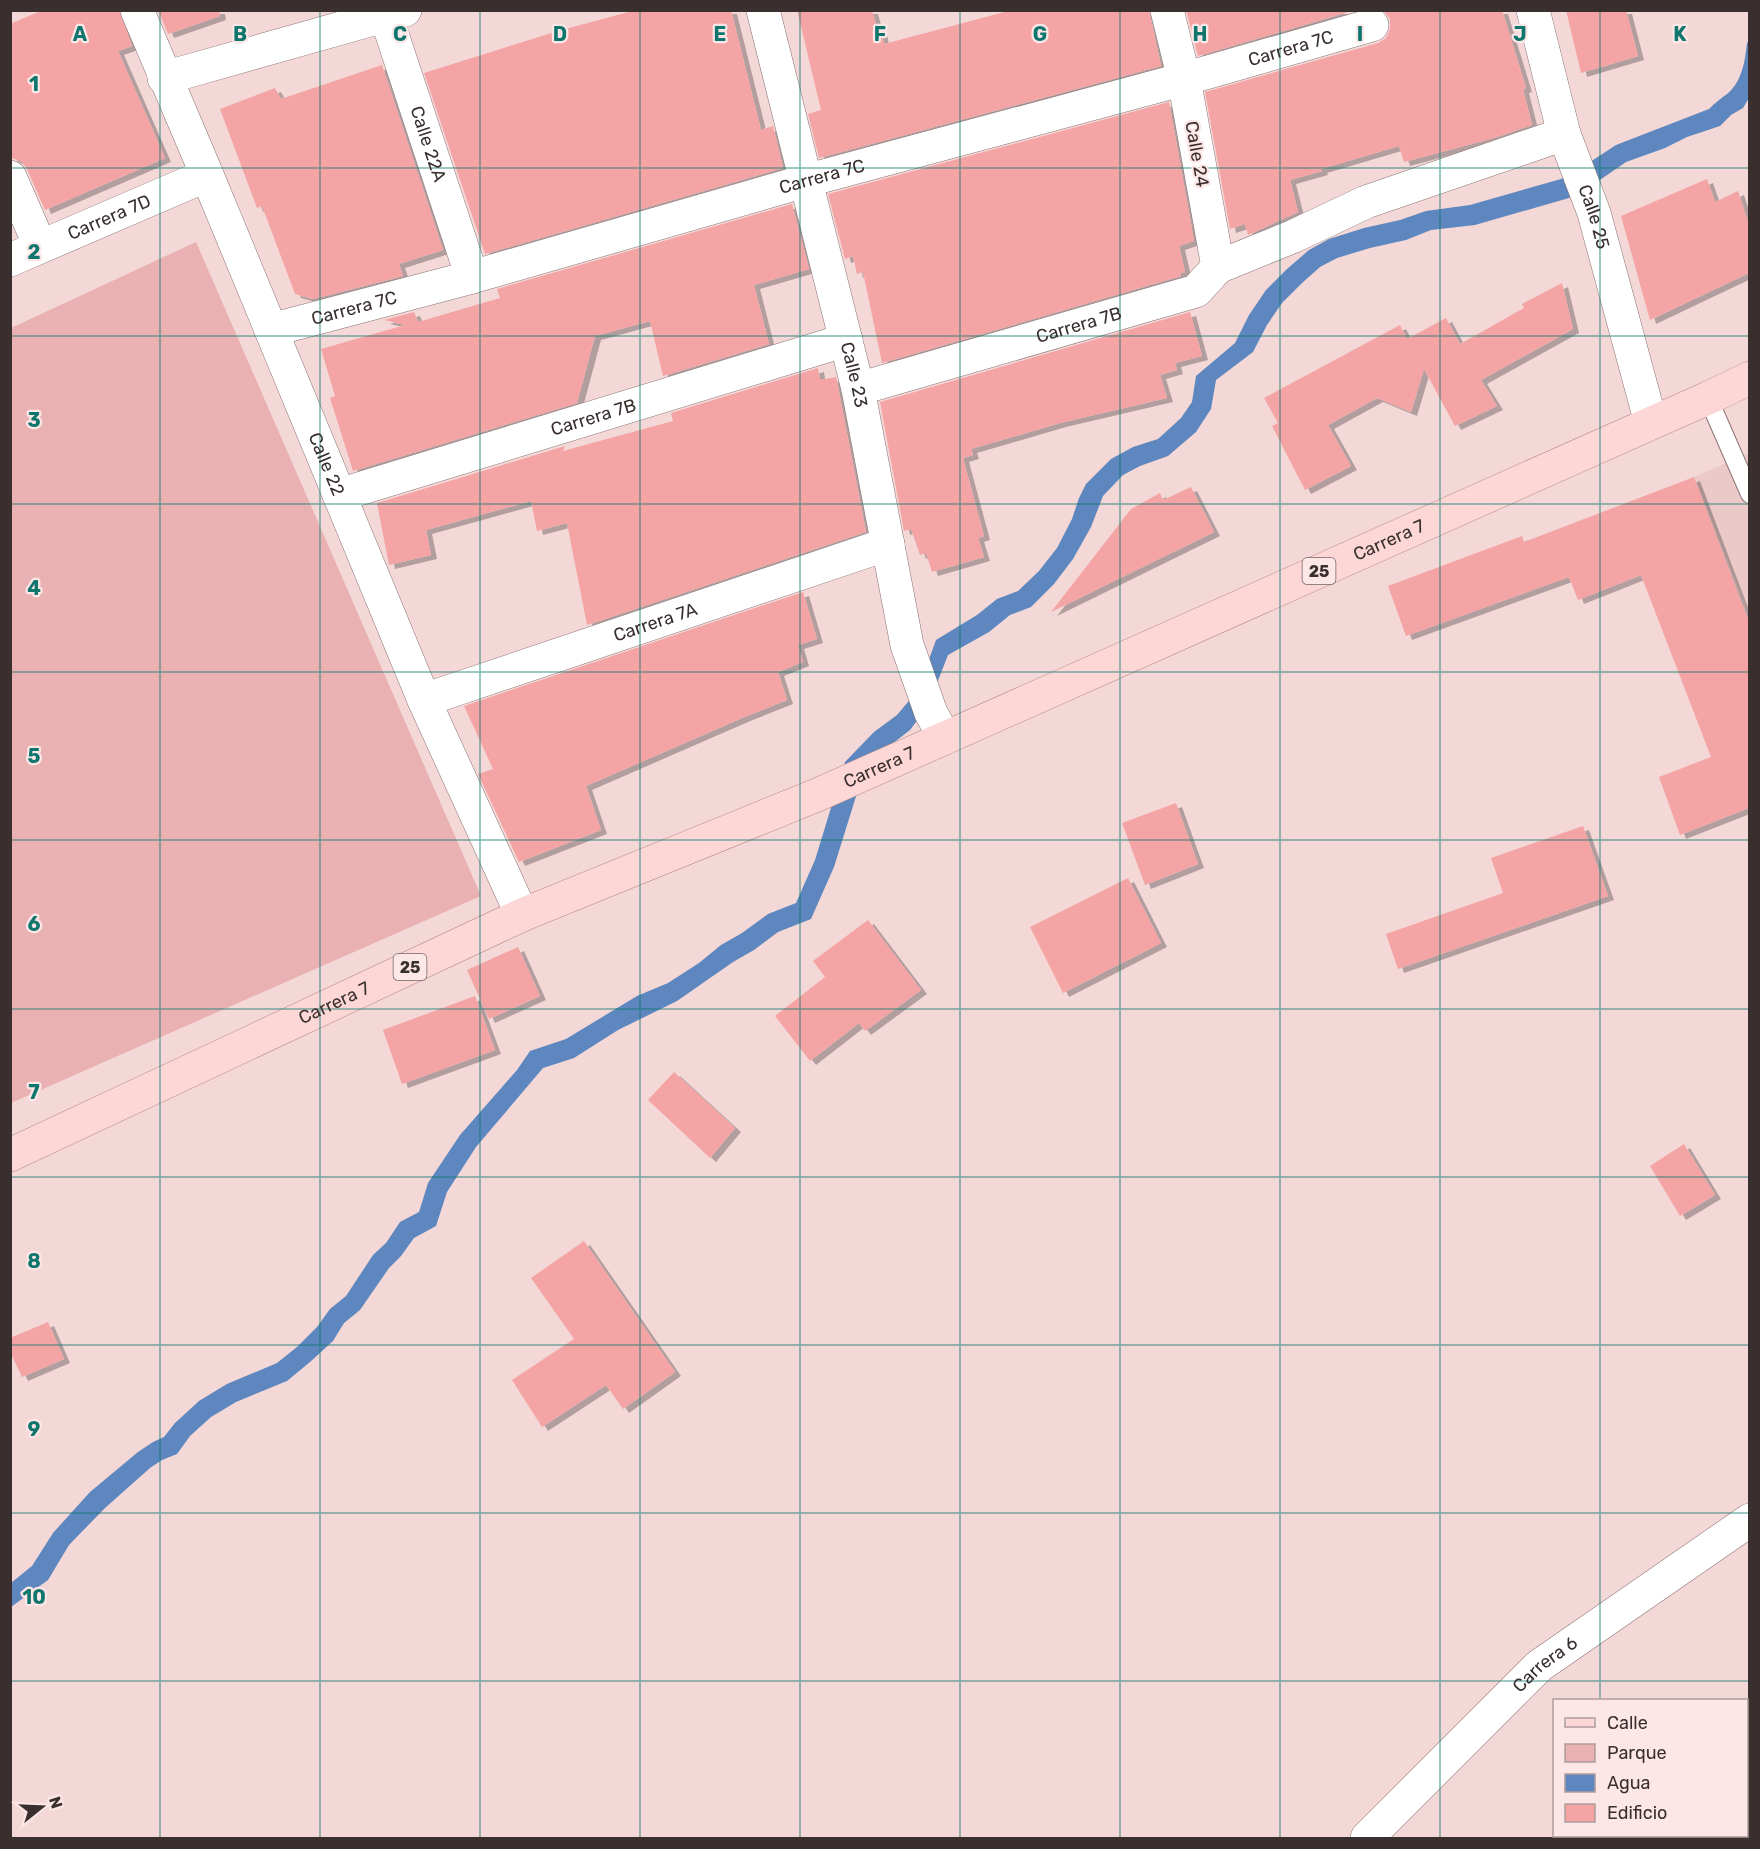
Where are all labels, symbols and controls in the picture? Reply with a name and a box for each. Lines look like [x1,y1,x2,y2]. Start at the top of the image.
text: A [73,22,88,46]
text: B [233,22,247,46]
text: C [393,22,407,46]
text: D [553,22,567,46]
text: E [714,22,726,46]
text: F [874,22,886,46]
text: G [1033,22,1047,46]
text: H [1193,22,1207,46]
text: I [1357,22,1363,46]
text: J [1513,22,1527,46]
text: K [1673,22,1687,46]
street label: Carrera 7C [1246,26,1336,71]
text: 1 [29,72,39,96]
street label: Calle 22A [405,103,451,185]
street label: Calle 24 [1180,119,1214,189]
street label: Carrera 7C [777,154,867,199]
street label: Calle 25 [1573,181,1614,252]
street label: Carrera 7D [64,190,154,245]
text: 2 [28,240,41,264]
street label: Carrera 7C [309,286,399,330]
street label: Carrera 7B [1034,302,1124,348]
street label: Calle 23 [836,340,872,409]
street label: Carrera 7B [548,394,639,441]
text: 3 [27,408,41,432]
street label: Calle 22 [304,429,349,499]
street label: Carrera 7 [1350,515,1428,566]
road number: 25 [1302,558,1336,584]
text: 4 [27,576,41,600]
street label: Carrera 7A [611,598,700,647]
street label: Carrera 7 [840,742,918,793]
text: 5 [28,744,41,768]
text: 6 [27,912,41,936]
road number: 25 [394,954,426,980]
street label: Carrera 7 [295,977,373,1029]
text: 7 [28,1080,40,1104]
text: 8 [27,1249,41,1273]
text: 9 [28,1417,41,1441]
text: 10 [22,1585,46,1609]
street label: Carrera 6 [1508,1632,1582,1697]
legend [1553,1699,1748,1837]
text: Calle [1607,1712,1648,1734]
text: Parque [1607,1742,1667,1764]
text: Agua [1607,1772,1650,1794]
north arrow [12,1777,72,1837]
text: N [45,1794,67,1811]
text: Edificio [1607,1802,1667,1824]

